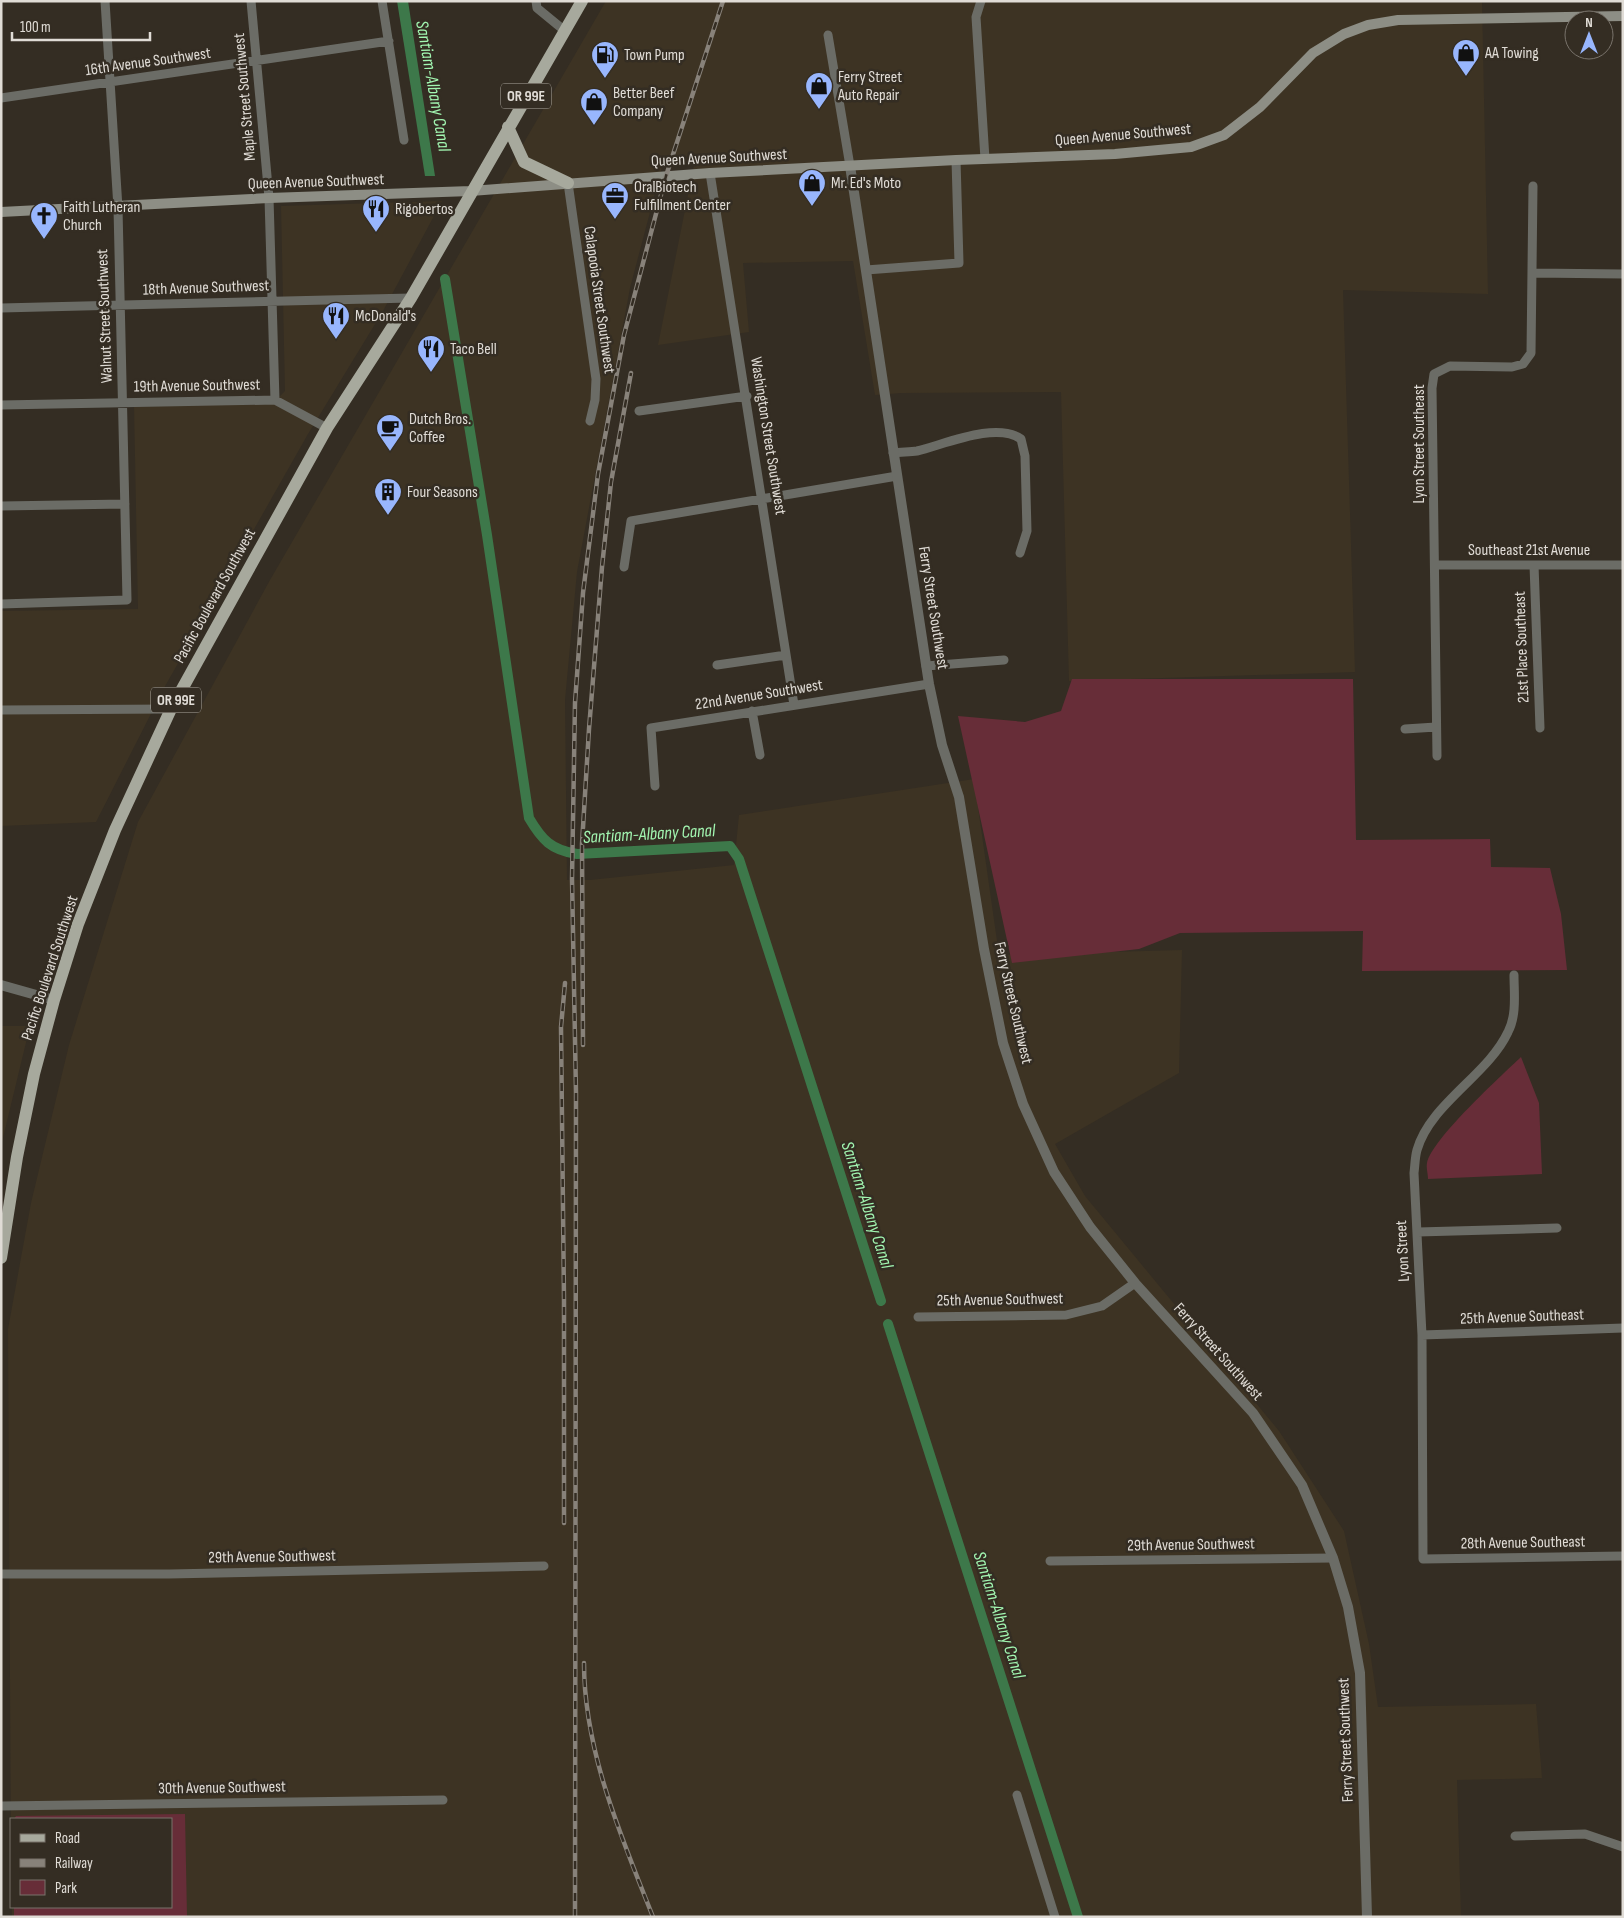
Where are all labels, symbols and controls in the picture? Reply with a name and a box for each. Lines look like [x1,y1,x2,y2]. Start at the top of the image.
scale bar [12,10,150,42]
north arrow [1564,10,1614,60]
text: N [1585,14,1593,31]
text: 100 m [20,18,51,37]
water label: Santiam-Albany Canal [411,19,455,154]
street label: Maple Street Southwest [230,32,260,162]
shop icon: AA Towing [1451,38,1481,77]
fuel station icon: Town Pump [590,40,620,79]
street label: 16th Avenue Southwest [84,44,212,80]
place label: AA Towing [1484,44,1539,63]
place label: Town Pump [624,46,685,65]
place label: Ferry Street Auto Repair [837,68,902,105]
shop icon: Ferry Street Auto Repair [804,71,834,110]
road number: OR 99E [501,84,551,108]
place label: Better Beef Company [613,84,675,121]
shop icon: Better Beef Company [579,87,609,126]
street label: Queen Avenue Southwest [1054,120,1192,150]
street label: Queen Avenue Southwest [650,145,788,171]
shop icon: Mr. Ed's Moto [797,168,827,207]
street label: Queen Avenue Southwest [248,170,385,194]
place label: Mr. Ed's Moto [831,174,901,193]
place label: OralBiotech Fulfillment Center [634,178,731,215]
office icon: OralBiotech Fulfillment Center [600,181,630,220]
restaurant icon: Rigobertos [361,194,391,233]
place label: Faith Lutheran Church [63,198,140,235]
place label: Rigobertos [395,200,454,219]
church icon: Faith Lutheran Church [29,201,59,240]
street label: Calapooia Street Southwest [579,225,619,375]
street label: Walnut Street Southwest [93,248,117,383]
street label: 18th Avenue Southwest [142,276,270,300]
restaurant icon: McDonald's [321,301,351,340]
place label: McDonald's [355,307,417,326]
restaurant icon: Taco Bell [416,334,446,373]
place label: Taco Bell [450,340,497,359]
street label: Washington Street Southwest [746,356,790,517]
street label: 19th Avenue Southwest [134,375,261,397]
street label: Lyon Street Southeast [1410,384,1429,504]
place label: Dutch Bros. Coffee [409,410,471,447]
cafe icon: Dutch Bros. Coffee [375,413,405,452]
building icon: Four Seasons [373,477,403,516]
place label: Four Seasons [407,483,478,502]
street label: Pacific Boulevard Southwest [170,525,260,667]
street label: Southeast 21st Avenue [1468,541,1590,560]
street label: Ferry Street Southwest [914,545,952,671]
street label: 21st Place Southeast [1511,591,1533,703]
street label: 22nd Avenue Southwest [694,676,824,714]
road number: OR 99E [151,688,201,712]
water label: Santiam-Albany Canal [582,820,716,848]
street label: Pacific Boulevard Southwest [18,893,82,1043]
street label: Ferry Street Southwest [990,940,1036,1066]
water label: Santiam-Albany Canal [837,1139,898,1272]
street label: Lyon Street [1392,1220,1414,1282]
street label: 25th Avenue Southwest [936,1289,1064,1311]
street label: Ferry Street Southwest [1169,1299,1267,1405]
street label: 25th Avenue Southeast [1460,1305,1584,1329]
street label: 28th Avenue Southeast [1461,1532,1586,1554]
street label: 29th Avenue Southwest [1127,1534,1255,1556]
street label: 29th Avenue Southwest [208,1546,336,1568]
water label: Santiam-Albany Canal [969,1549,1030,1682]
street label: Ferry Street Southwest [1334,1677,1358,1803]
street label: 30th Avenue Southwest [158,1777,286,1799]
legend [10,1818,172,1908]
text: Road [55,1829,80,1848]
text: Railway [55,1854,93,1873]
text: Park [55,1879,77,1898]

